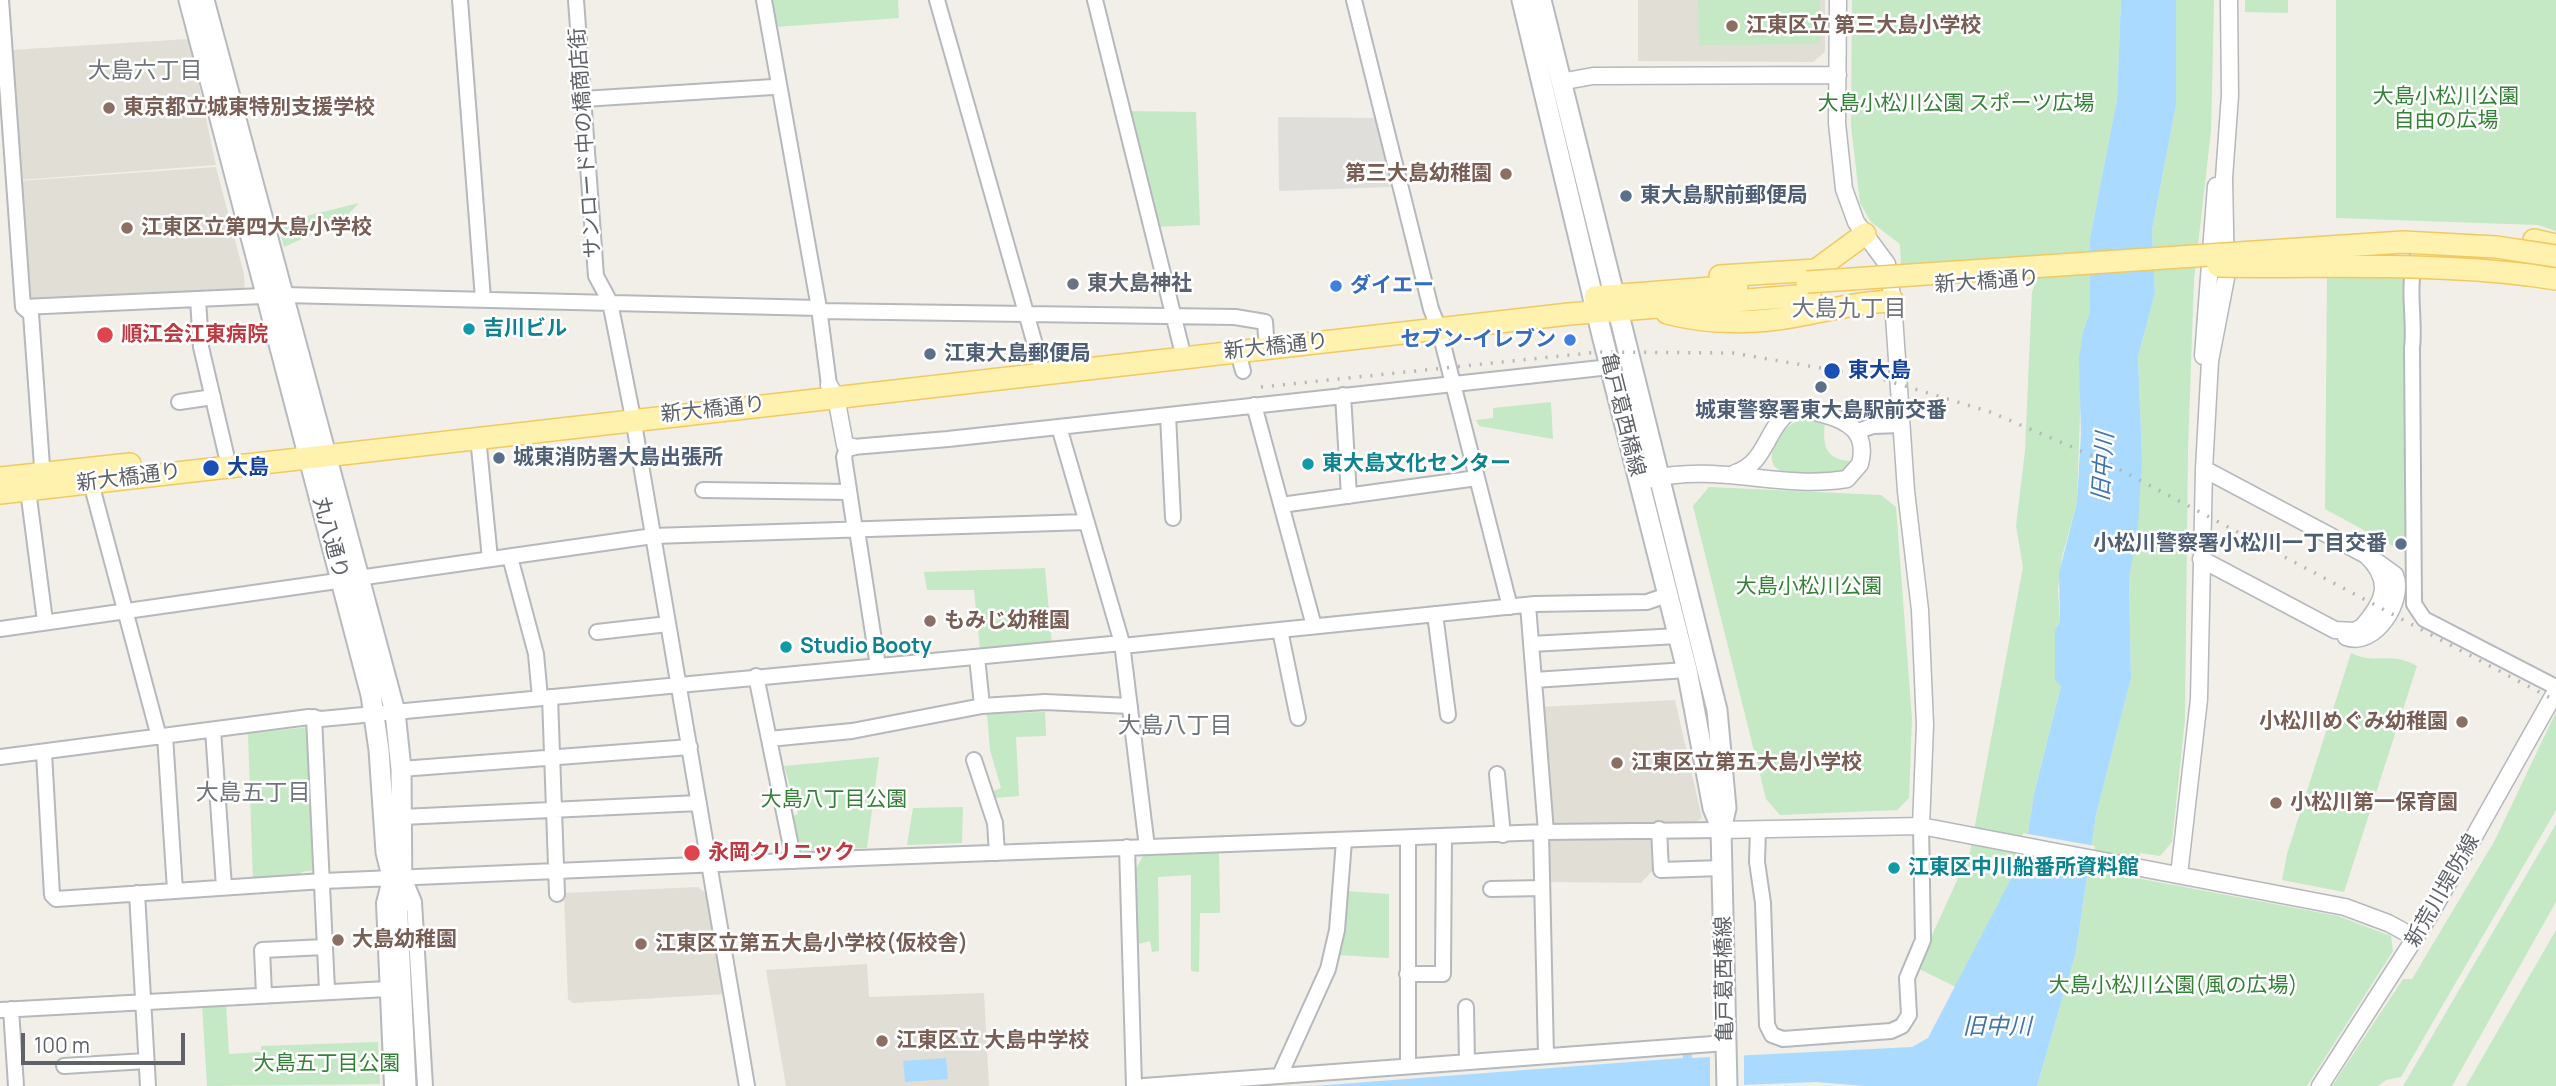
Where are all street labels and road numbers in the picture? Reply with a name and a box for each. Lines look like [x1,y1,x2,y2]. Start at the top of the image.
street label: サンロード中の橋商店街 [565,27,607,259]
street label: 新大橋通り [1934,266,2040,298]
street label: 新大橋通り [1222,329,1330,365]
street label: 亀戸葛西橋線 [1595,351,1649,479]
street label: 新大橋通り [659,392,767,428]
street label: 新大橋通り [75,459,183,497]
street label: 丸八通り [307,494,353,582]
street label: 新荒川堤防線 [2401,830,2485,952]
street label: 亀戸葛西橋線 [1711,916,1739,1042]

